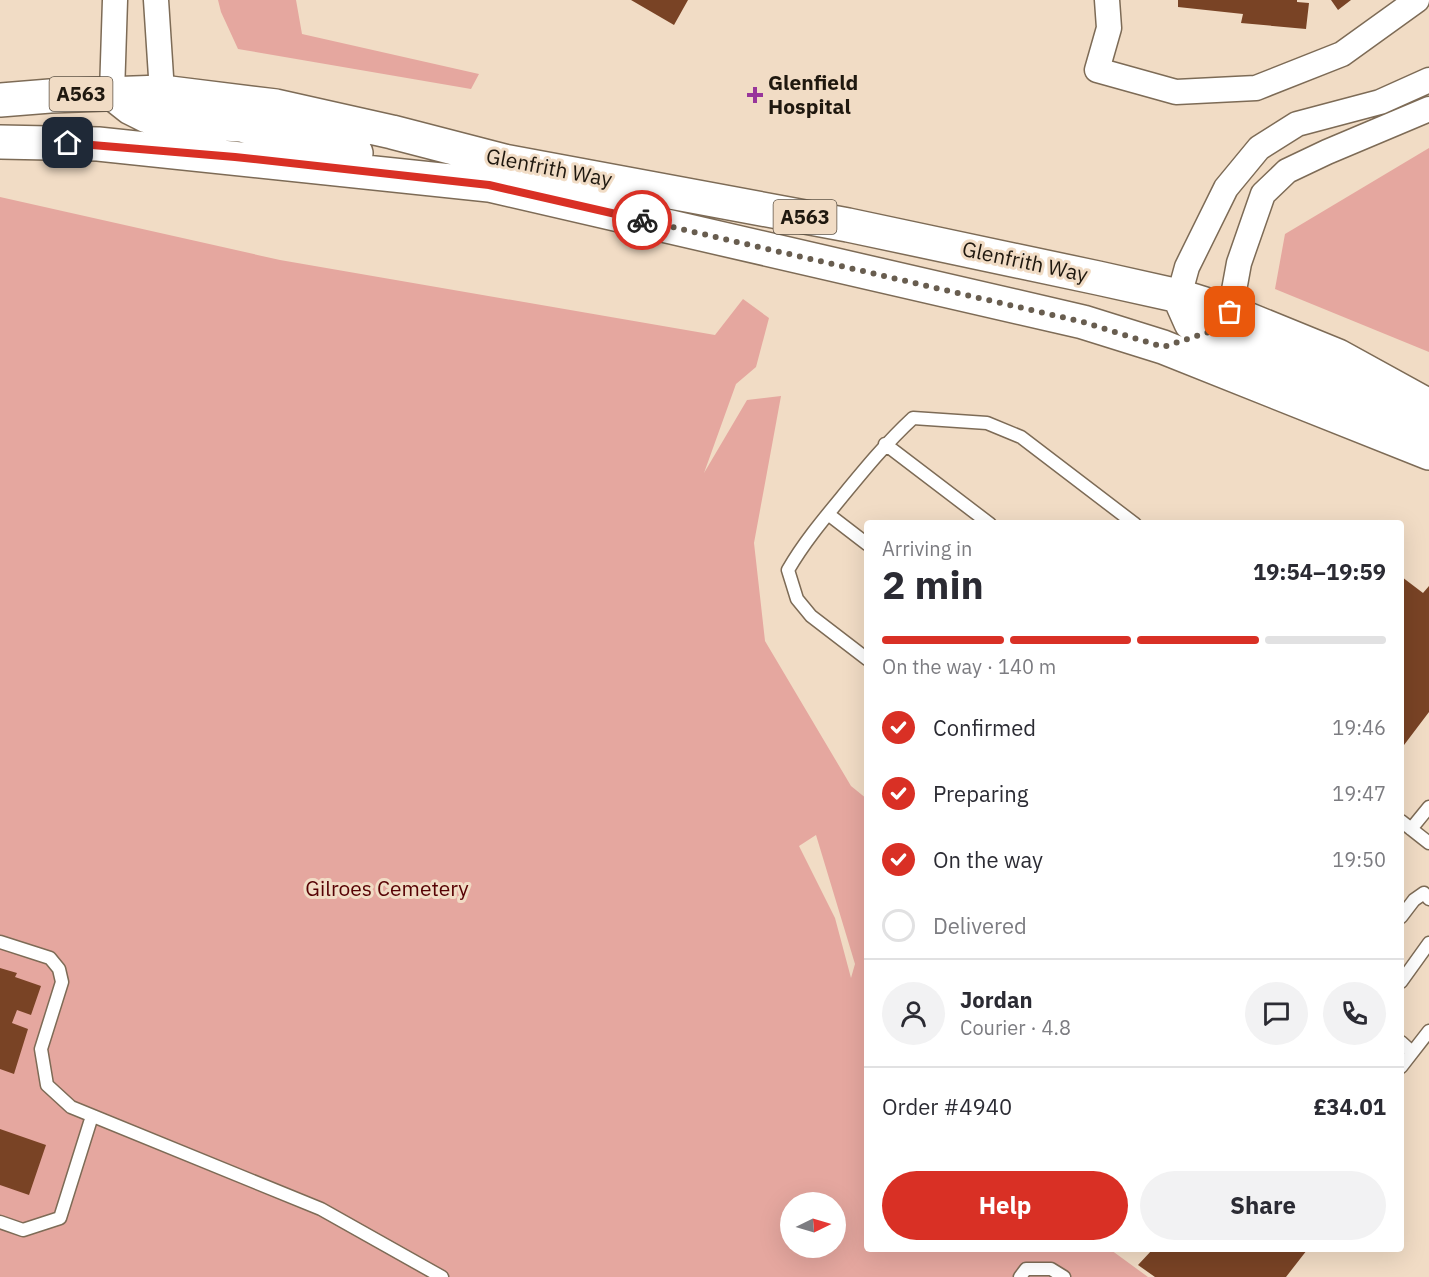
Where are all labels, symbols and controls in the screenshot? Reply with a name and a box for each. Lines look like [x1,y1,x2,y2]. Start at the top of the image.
place label: Glenfield Hospital [768,68,858,120]
road number: A563 [50,77,112,111]
marker: Glenfield Hospital [746,86,764,104]
pin [42,117,93,168]
icon: home [51,126,84,159]
street label: Glenfrith Way [484,141,615,193]
courier [612,190,672,250]
road number: A563 [774,200,836,234]
icon: bike [626,204,659,237]
street label: Glenfrith Way [960,234,1091,288]
pin [1204,286,1255,337]
icon: bag [1213,295,1246,328]
text: Arriving in [882,535,972,562]
text: 19:54–19:59 [1253,557,1386,586]
text: 2 min [882,559,984,610]
text: On the way · 140 m [882,653,1056,680]
icon: check [882,711,915,744]
text: Confirmed [933,713,1036,742]
text: 19:46 [1332,714,1386,741]
icon: check [882,777,915,810]
text: Preparing [933,779,1028,808]
text: 19:47 [1332,780,1386,807]
icon: check [882,843,915,876]
text: On the way [933,845,1043,874]
text: 19:50 [1332,846,1386,873]
park label: Gilroes Cemetery [305,874,469,902]
text: Delivered [933,911,1027,940]
button: person [882,982,945,1045]
button: chat [1245,982,1308,1045]
button: phone [1323,982,1386,1045]
text: Jordan [960,985,1033,1014]
text: Courier · 4.8 [960,1014,1071,1041]
text: Order #4940 [882,1092,1012,1121]
text: £34.01 [1314,1092,1386,1121]
button: Help [882,1171,1128,1240]
button: Share [1140,1171,1386,1240]
north arrow [780,1192,846,1258]
map controls [780,1192,846,1258]

